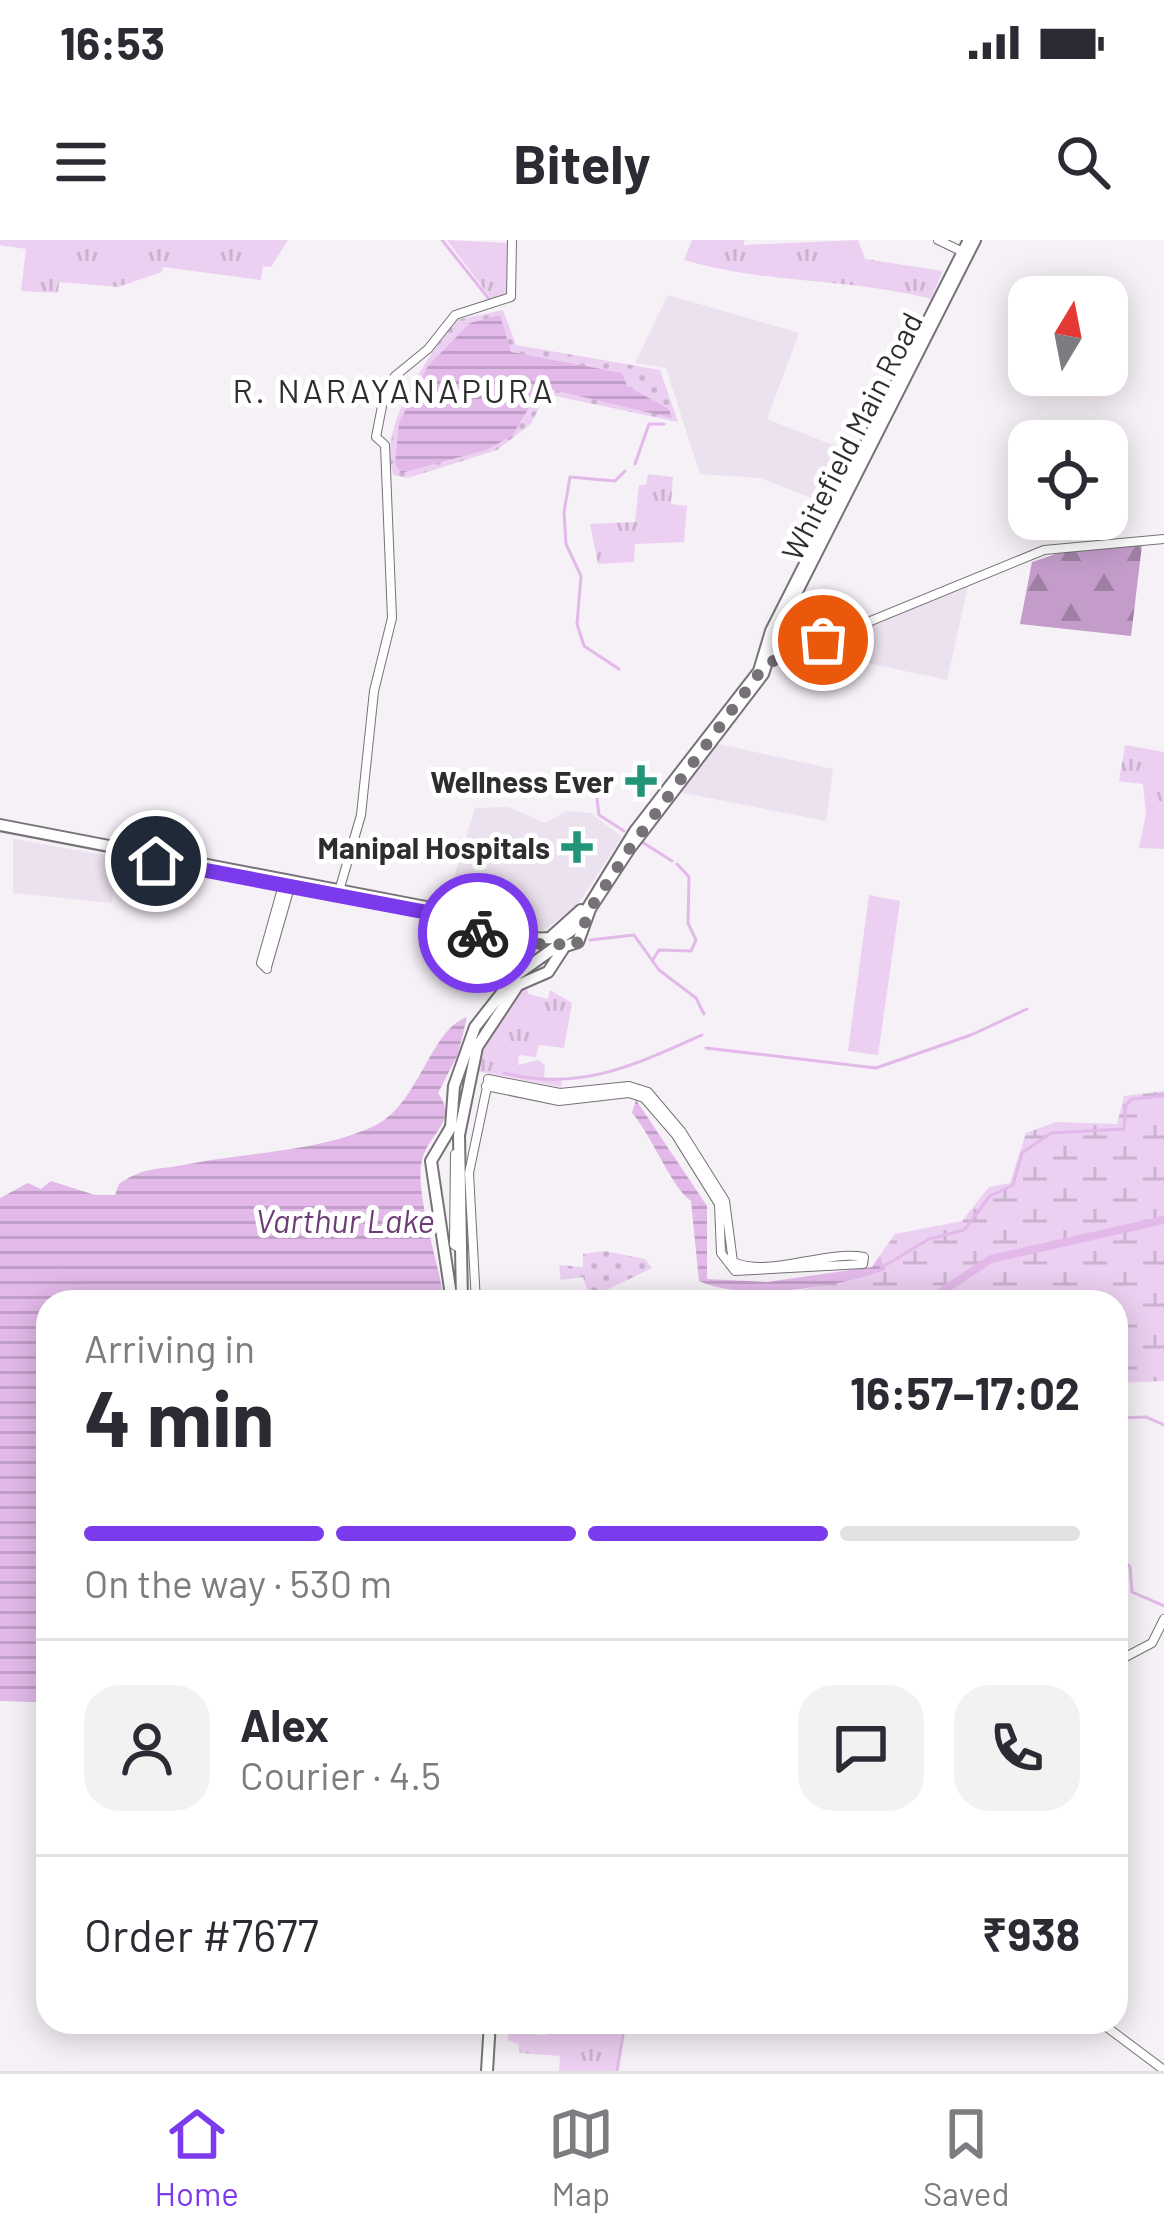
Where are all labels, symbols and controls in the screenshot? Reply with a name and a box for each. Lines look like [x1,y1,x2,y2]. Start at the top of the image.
text: 16:53 [60,15,165,69]
icon: menu [48,129,114,195]
icon: search [1050,129,1116,195]
text: Bitely [513,130,651,195]
north arrow [1008,276,1128,396]
map controls [1008,276,1128,540]
street label: Whitefield Main Road [773,306,929,566]
district label: R. NARAYANAPURA [232,370,556,410]
button: locate [1008,420,1128,540]
pin [772,589,874,691]
icon: bag [790,607,856,673]
place label: Wellness Ever [430,763,615,799]
marker: Wellness Ever [625,765,657,797]
pin [105,810,207,912]
icon: home [123,828,189,894]
place label: Manipal Hospitals [318,829,550,865]
marker: Manipal Hospitals [561,831,593,863]
courier [418,873,538,993]
icon: bike [445,900,511,966]
water label: Varthur Lake [255,1200,435,1240]
text: Arriving in [84,1324,255,1371]
text: 16:57–17:02 [850,1365,1080,1419]
text: 4 min [84,1369,274,1463]
text: On the way · 530 m [84,1559,392,1606]
button: person [84,1685,210,1811]
button: chat [798,1685,924,1811]
button: phone [954,1685,1080,1811]
text: Alex [240,1697,329,1751]
text: Courier · 4.5 [240,1751,441,1798]
text: ₹938 [982,1906,1080,1960]
text: Order #7677 [84,1907,319,1961]
tab: Home [155,2101,239,2213]
tab: Map [548,2101,614,2213]
tab: Saved [923,2101,1009,2213]

